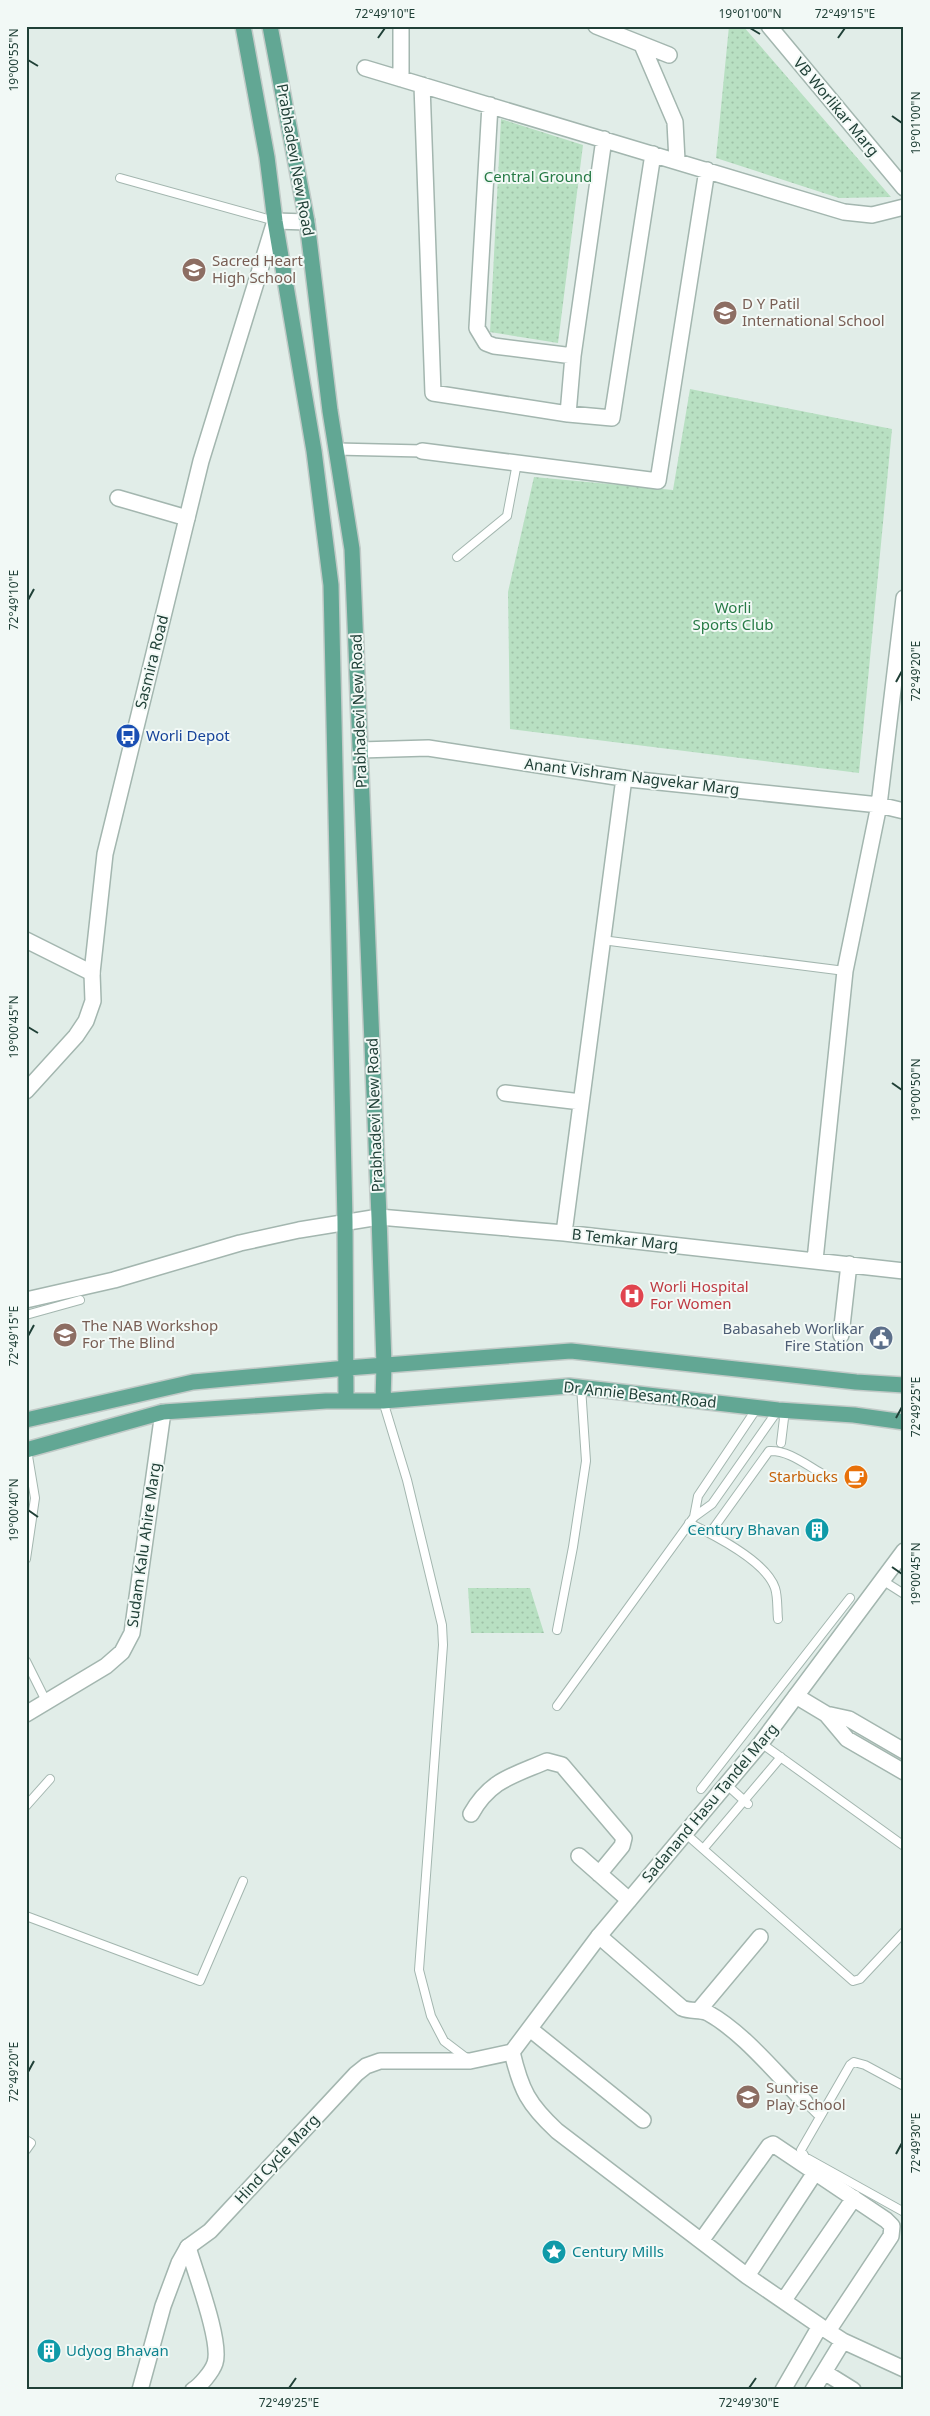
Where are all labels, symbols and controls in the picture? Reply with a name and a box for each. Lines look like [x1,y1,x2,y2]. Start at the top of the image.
text: 72°49'10"E [355,5,415,22]
text: 19°01'00"N [718,5,782,22]
text: 72°49'15"E [815,5,875,22]
text: 19°00'55"N [5,28,22,92]
street label: VB Worlikar Marg [790,53,884,160]
street label: Prabhadevi New Road [273,82,319,238]
text: 19°01'00"N [907,91,924,155]
park label: Central Ground [484,166,592,186]
place label: Sacred Heart High School [212,250,304,287]
school or university icon: Sacred Heart High School [181,257,207,283]
place label: D Y Patil International School [742,293,885,330]
school or university icon: D Y Patil International School [712,300,738,326]
text: 72°49'10"E [5,570,22,630]
park label: Worli Sports Club [692,597,774,634]
street label: Sasmira Road [130,613,172,711]
street label: Prabhadevi New Road [345,634,371,789]
text: 72°49'20"E [907,641,924,701]
bus stop icon: Worli Depot [115,723,141,749]
place label: Worli Depot [146,725,230,745]
street label: Anant Vishram Nagvekar Marg [524,753,741,799]
text: 19°00'45"N [5,995,22,1059]
street label: Prabhadevi New Road [361,1038,387,1193]
text: 19°00'50"N [907,1058,924,1122]
street label: B Temkar Marg [571,1223,679,1255]
place label: Worli Hospital For Women [650,1276,749,1313]
hospital icon: Worli Hospital For Women [619,1283,645,1309]
text: 72°49'15"E [5,1306,22,1366]
place label: The NAB Workshop For The Blind [82,1315,218,1352]
place label: Babasaheb Worlikar Fire Station [722,1318,864,1355]
school or university icon: The NAB Workshop For The Blind [52,1322,78,1348]
public building icon: Babasaheb Worlikar Fire Station [868,1325,894,1351]
street label: Dr Annie Besant Road [563,1376,718,1412]
text: 72°49'25"E [907,1377,924,1437]
street label: Sudam Kalu Ahire Marg [122,1461,164,1628]
cafe icon: Starbucks [843,1464,869,1490]
place label: Starbucks [769,1466,838,1486]
text: 19°00'40"N [5,1478,22,1542]
building icon: Century Bhavan [804,1517,830,1543]
place label: Century Bhavan [688,1519,800,1539]
text: 19°00'45"N [907,1542,924,1606]
street label: Sadanand Hasu Tandel Marg [637,1719,782,1886]
text: 72°49'20"E [5,2042,22,2102]
place label: Sunrise Play School [766,2077,846,2114]
school or university icon: Sunrise Play School [735,2084,761,2110]
street label: Hind Cycle Marg [230,2109,323,2207]
text: 72°49'30"E [907,2113,924,2173]
place icon: Century Mills [541,2239,567,2265]
place label: Century Mills [572,2241,664,2261]
building icon: Udyog Bhavan [36,2338,62,2364]
place label: Udyog Bhavan [66,2340,169,2360]
text: 72°49'25"E [259,2394,319,2411]
text: 72°49'30"E [719,2394,779,2411]

